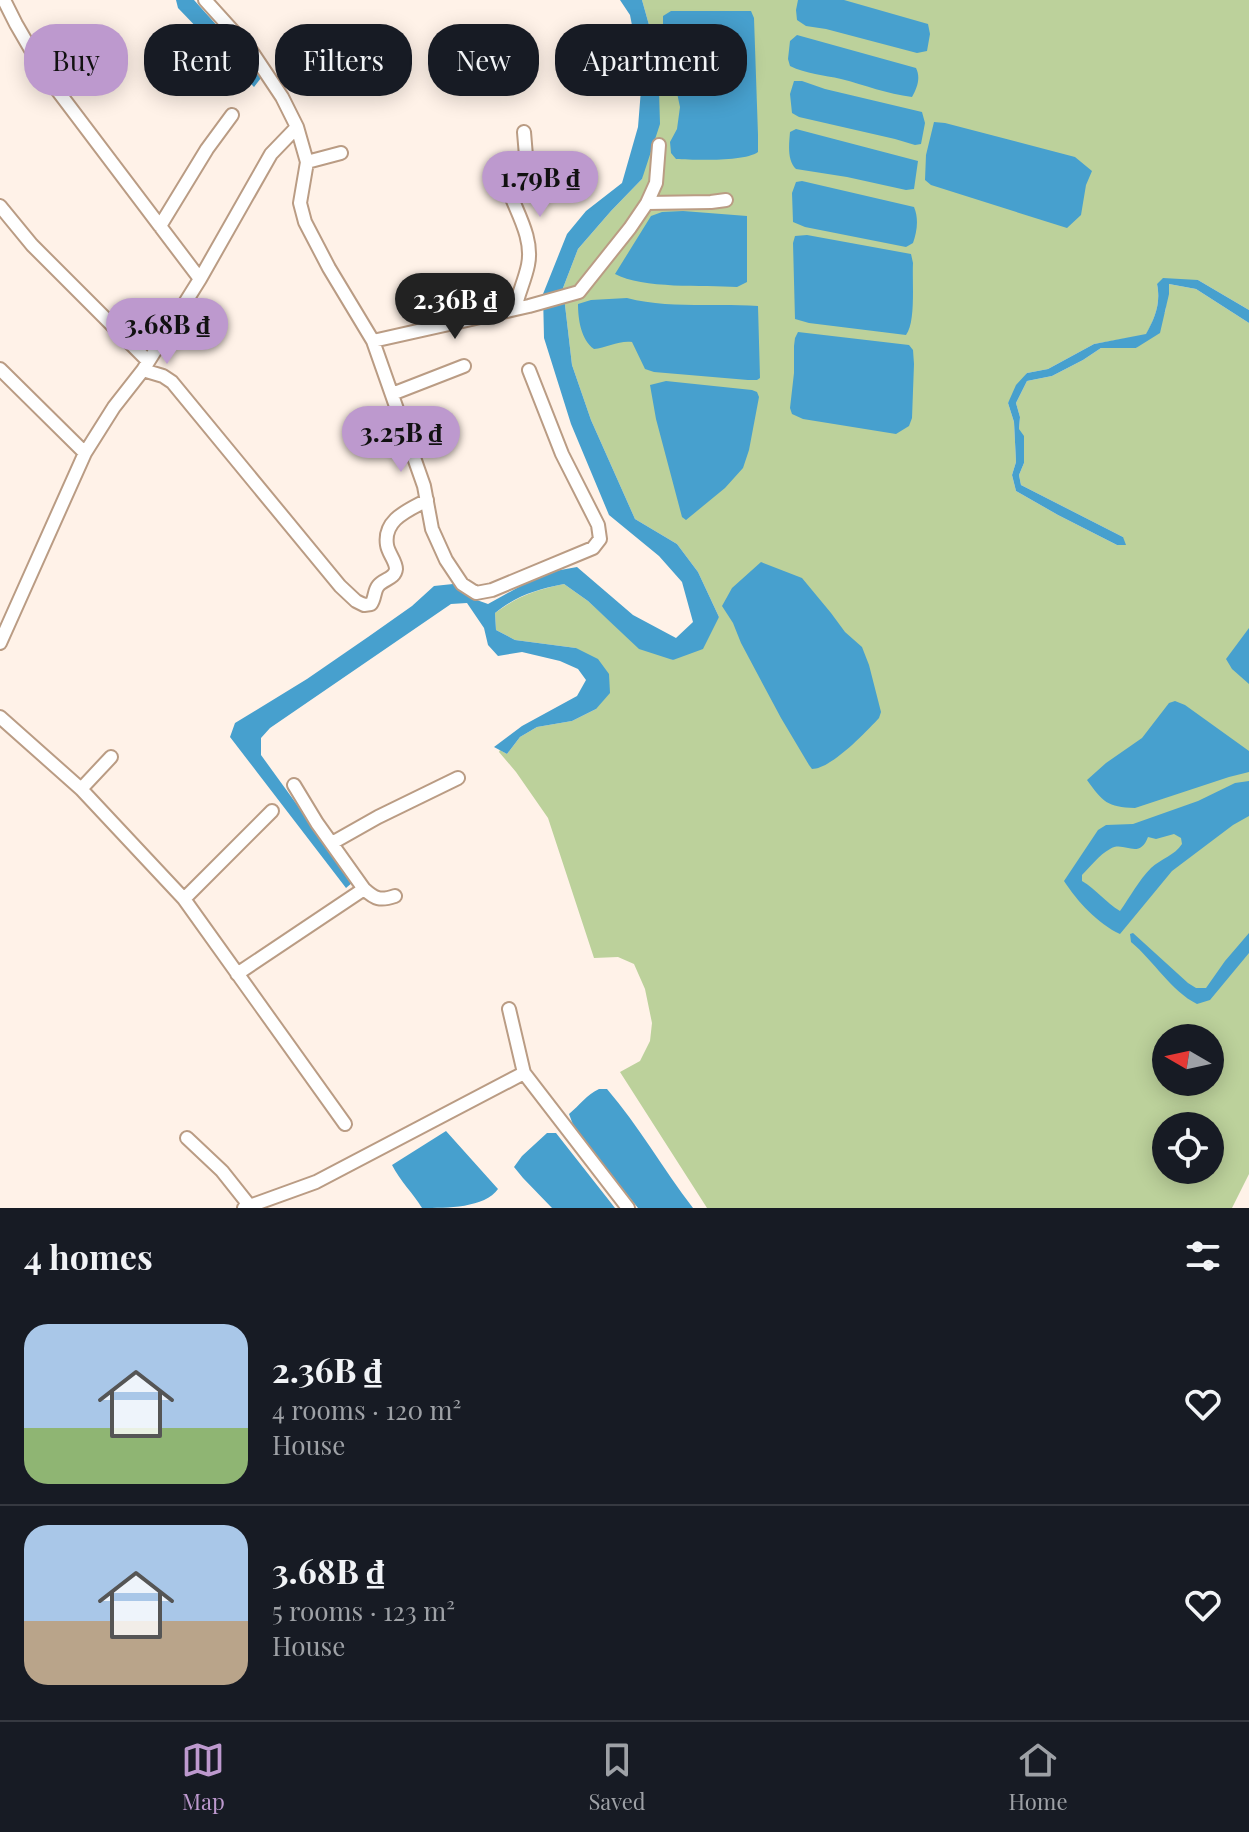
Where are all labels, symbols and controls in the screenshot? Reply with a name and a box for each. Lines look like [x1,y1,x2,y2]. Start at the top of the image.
chip: Buy [24,24,128,96]
chip: Rent [144,24,259,96]
chip: Filters [275,24,412,96]
chip: New [428,24,539,96]
chip: Apartment [555,24,747,96]
pin: 1.79B ₫ [466,151,614,219]
text: 1.79B ₫ [500,159,580,194]
pin: 2.36B ₫ [381,273,529,341]
text: 2.36B ₫ [413,281,497,316]
pin: 3.68B ₫ [93,298,241,366]
text: 3.68B ₫ [124,306,210,341]
pin: 3.25B ₫ [327,406,475,474]
text: 3.25B ₫ [360,414,442,449]
north arrow [1152,1024,1224,1096]
map controls [1152,1024,1224,1184]
button: locate [1152,1112,1224,1184]
text: 4 homes [24,1233,153,1279]
icon: filters [1181,1234,1225,1278]
text: 2.36B ₫ [272,1346,382,1392]
icon: home [88,1356,184,1452]
icon: heart [1181,1382,1225,1426]
text: 4 rooms · 120 m² [272,1392,461,1427]
text: House [272,1427,345,1462]
text: 3.68B ₫ [272,1547,384,1593]
icon: home [88,1557,184,1653]
icon: heart [1181,1583,1225,1627]
text: 5 rooms · 123 m² [272,1593,455,1628]
text: House [272,1628,345,1663]
tab: Map [181,1738,225,1816]
tab: Saved [588,1738,646,1816]
tab: Home [1009,1738,1068,1816]

